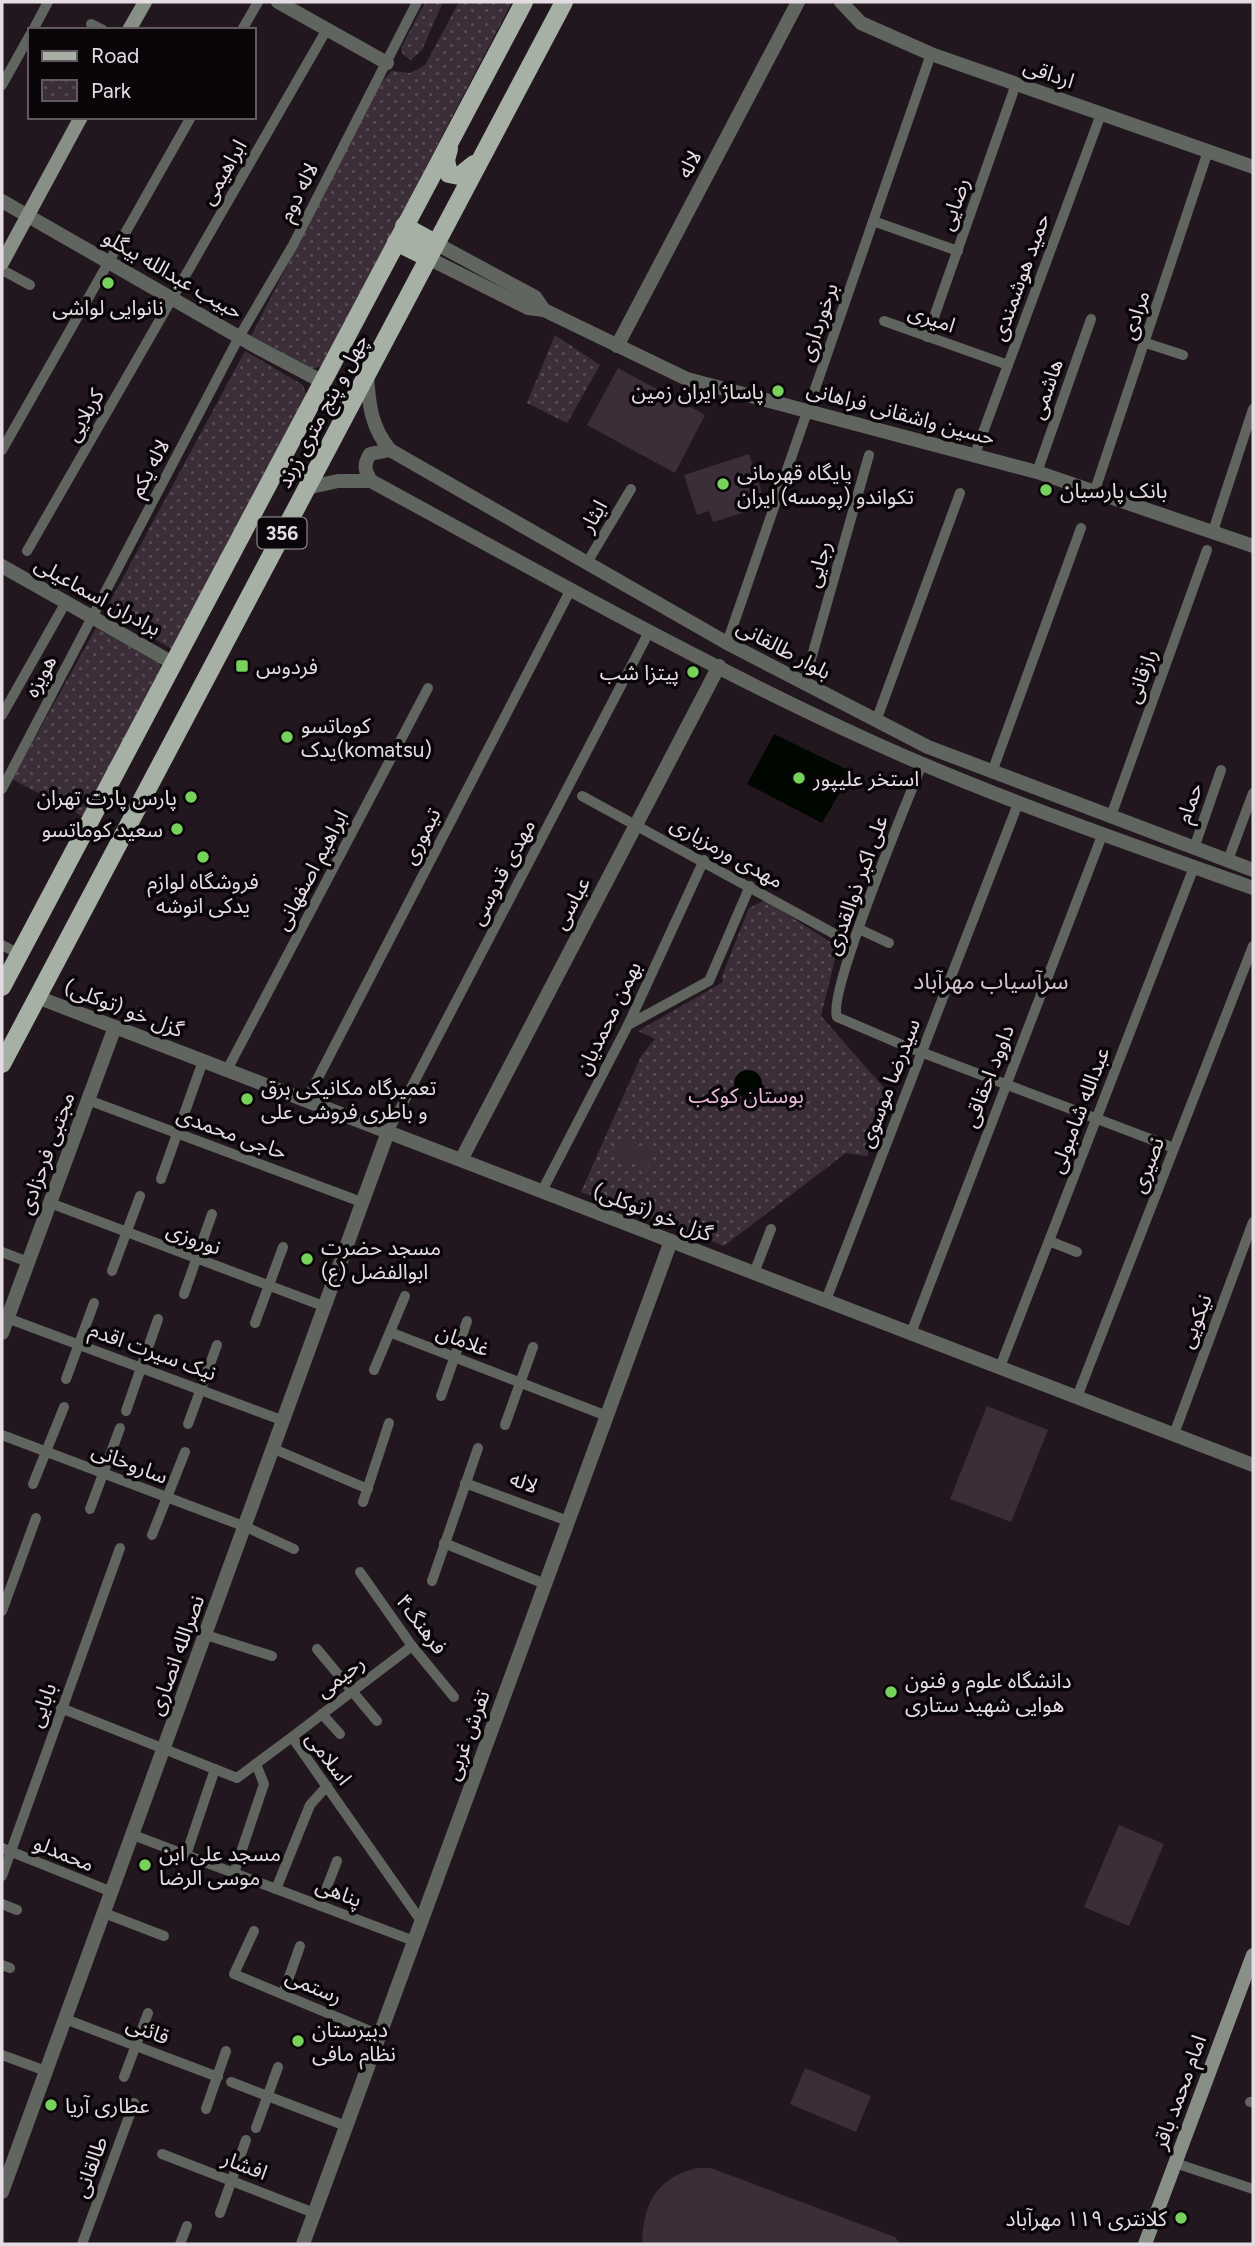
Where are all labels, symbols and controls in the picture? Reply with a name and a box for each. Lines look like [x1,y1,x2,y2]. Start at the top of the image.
legend [28,28,256,119]
text: Road [91,43,139,68]
street label: ارداقی [1020,53,1078,93]
text: Park [91,78,132,103]
street label: ابراهیمی [194,135,252,209]
street label: لاله [671,146,707,182]
street label: لاله دوم [273,158,327,227]
street label: رضایی [933,174,975,234]
street label: حمید هوشمندی [985,210,1055,344]
street label: حبیب عبدالله بیگلو [99,224,247,324]
marker: نانوایی لواشی [100,275,116,291]
street label: برخورداری [793,280,843,364]
street label: مرادی [1115,287,1155,343]
place label: نانوایی لواشی [52,295,164,320]
street label: امیری [905,298,959,338]
street label: چهل و پنج متری زرند [271,330,376,493]
street label: هاشمی [1024,356,1068,422]
street label: حسین واشقانی فراهانی [804,376,998,450]
place label: پاساژ ایران زمین [631,379,764,405]
marker: پاساژ ایران زمین [770,383,786,399]
street label: کربلایی [59,384,109,446]
street label: لاله یکم [123,435,177,503]
place label: پایگاه قهرمانی تکواندو (پومسه) ایران [737,460,914,510]
marker: پایگاه قهرمانی تکواندو (پومسه) ایران [715,476,731,492]
place label: بانک پارسیان [1060,478,1167,504]
marker: بانک پارسیان [1038,482,1054,498]
street label: ایثار [573,495,612,537]
road number: 356 [258,518,306,548]
street label: رجایی [799,538,837,590]
street label: برادران اسماعیلی [31,551,165,641]
street label: بلوار طالقانی [733,614,835,684]
street label: رازقانی [1120,645,1162,707]
street label: هویزه [19,651,61,701]
place label: فردوس [256,654,318,679]
marker: فردوس [234,658,250,674]
place label: پیتزا شب [600,660,679,686]
marker: پیتزا شب [685,664,701,680]
place label: کوماتسو یدک(komatsu) [301,713,432,762]
marker: کوماتسو یدک(komatsu) [279,729,295,745]
place label: استخر علیپور [812,766,919,792]
marker: استخر علیپور [791,770,807,786]
street label: حمام [1171,780,1211,828]
place label: پارس پارت تهران [37,785,177,811]
marker: پارس پارت تهران [183,789,199,805]
street label: تیموری [396,804,446,868]
street label: ابراهیم اصفهانی [269,806,356,936]
street label: مهدی ورمزیاری [666,811,788,893]
street label: علی اکبر ذوالقدری [819,812,893,958]
street label: مهدی قدوسی [464,815,540,929]
place label: سعید کوماتسو [42,817,163,842]
marker: سعید کوماتسو [169,821,185,837]
marker: فروشگاه لوازم یدکی انوشه [195,849,211,865]
place label: فروشگاه لوازم یدکی انوشه [147,869,259,918]
street label: عباسی [547,872,595,934]
street label: بهمن محمدیان [570,957,646,1079]
district label: سرآسیاب مهرآباد [913,967,1069,995]
street label: گزل خو (توکلی) [61,974,187,1042]
street label: سیدرضا موسوی [853,1015,925,1151]
street label: داوود احقاقی [957,1021,1019,1131]
street label: عبدالله شامبولی [1044,1044,1114,1176]
place label: تعمیرگاه مکانیکی برق و باطری فروشی علی [261,1075,436,1124]
park label: بوستان کوکب [688,1083,804,1108]
street label: مجتبی فرحزادی [12,1089,80,1217]
marker: تعمیرگاه مکانیکی برق و باطری فروشی علی [239,1091,255,1107]
street label: حاجی محمدی [174,1102,290,1164]
street label: نصیری [1125,1134,1169,1196]
street label: گزل خو (توکلی) [590,1178,716,1246]
street label: نوروزی [163,1216,225,1260]
place label: مسجد حضرت ابوالفضل (ع) [321,1235,441,1287]
marker: مسجد حضرت ابوالفضل (ع) [299,1251,315,1267]
street label: نیکویی [1173,1290,1217,1352]
street label: نیک سیرت اقدم [85,1316,220,1389]
street label: غلامان [433,1319,493,1361]
street label: ساروخانی [89,1437,171,1489]
street label: لاله [507,1465,541,1499]
street label: فرهنگ۴ [391,1589,453,1659]
street label: نصرالله انصاری [143,1592,209,1718]
street label: رحیمی [311,1650,369,1702]
place label: دانشگاه علوم و فنون هوایی شهید ستاری [905,1668,1072,1717]
street label: بابایی [23,1679,61,1731]
marker: دانشگاه علوم و فنون هوایی شهید ستاری [883,1684,899,1700]
street label: تفرش غربی [439,1686,495,1784]
street label: اسلامی [301,1726,357,1790]
street label: محمدلو [30,1830,98,1876]
place label: مسجد علی ابن موسی الرضا [159,1841,281,1890]
marker: مسجد علی ابن موسی الرضا [137,1857,153,1873]
street label: پناهی [312,1872,365,1913]
street label: رستمی [282,1963,346,2009]
street label: قائنی [123,2010,173,2050]
place label: دبیرستان نظام مافی [312,2017,396,2070]
street label: امام محمد باقر [1146,2031,1215,2155]
marker: دبیرستان نظام مافی [290,2033,306,2049]
place label: عطاری آریا [65,2093,150,2118]
marker: عطاری آریا [43,2097,59,2113]
street label: طالقانی [67,2133,113,2201]
street label: افشار [218,2145,271,2185]
place label: کلانتری ۱۱۹ مهرآباد [1005,2206,1167,2231]
marker: کلانتری ۱۱۹ مهرآباد [1173,2210,1189,2226]

